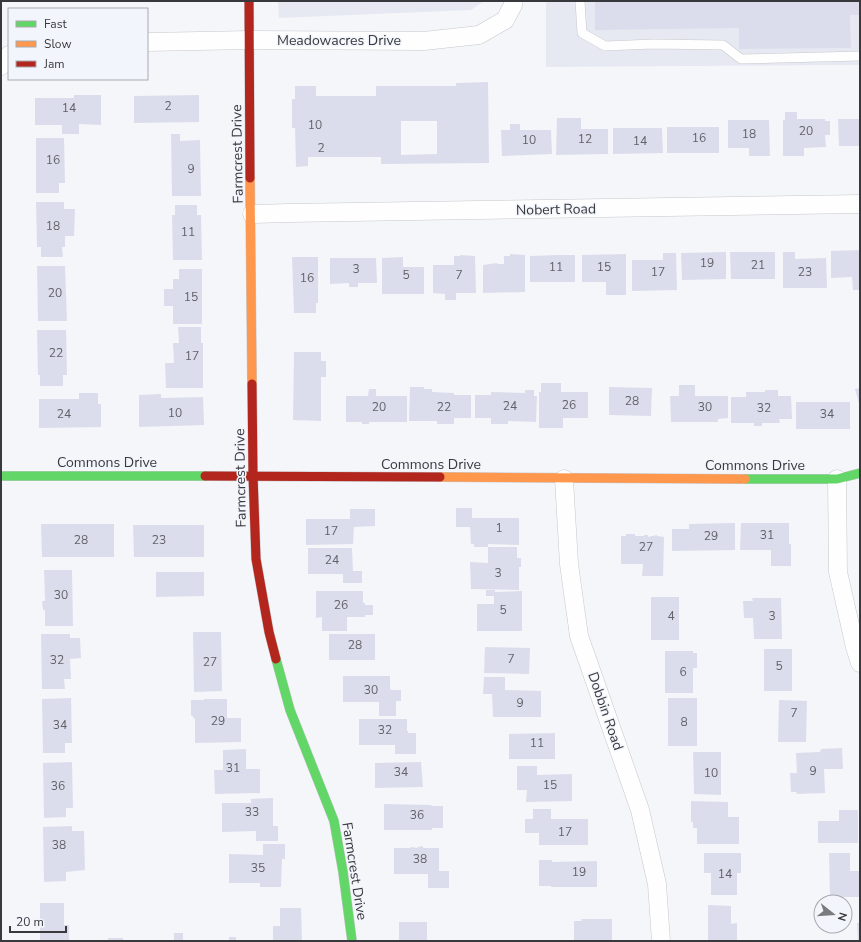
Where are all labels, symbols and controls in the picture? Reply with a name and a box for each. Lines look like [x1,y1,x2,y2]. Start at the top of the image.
legend [8,8,148,80]
text: Fast [44,16,67,32]
street label: Meadowacres Drive [277,31,401,50]
text: Slow [44,36,72,52]
text: Jam [43,56,65,72]
house number: 2 [164,98,172,114]
house number: 14 [62,100,76,116]
street label: Farmcrest Drive [227,104,248,204]
house number: 10 [308,117,322,133]
house number: 20 [799,123,813,139]
house number: 18 [742,126,756,142]
house number: 16 [692,130,706,146]
house number: 12 [578,131,592,147]
house number: 10 [522,132,536,148]
house number: 14 [633,133,647,149]
house number: 2 [317,140,325,156]
house number: 16 [46,152,60,168]
house number: 9 [187,161,195,177]
street label: Nobert Road [516,199,596,220]
house number: 18 [46,218,60,234]
house number: 11 [181,224,195,240]
house number: 19 [700,255,714,271]
house number: 21 [751,257,765,273]
house number: 11 [549,259,563,275]
house number: 15 [597,259,611,275]
house number: 3 [352,261,360,277]
house number: 17 [651,264,665,280]
house number: 23 [798,264,812,280]
house number: 5 [402,267,410,283]
house number: 7 [455,267,463,283]
house number: 16 [300,270,314,286]
house number: 20 [48,285,62,301]
house number: 15 [184,289,198,305]
house number: 22 [49,345,63,361]
house number: 17 [185,348,199,364]
house number: 28 [625,393,639,409]
house number: 26 [562,397,576,413]
house number: 24 [503,398,517,414]
house number: 20 [372,399,386,415]
house number: 22 [437,399,451,415]
house number: 30 [698,399,712,415]
house number: 32 [757,400,771,416]
house number: 10 [168,405,182,421]
house number: 24 [57,406,71,422]
house number: 34 [820,406,834,422]
street label: Farmcrest Drive [230,428,251,528]
street label: Commons Drive [57,453,157,472]
street label: Commons Drive [381,455,481,474]
street label: Commons Drive [705,456,805,475]
house number: 1 [495,520,503,536]
house number: 17 [324,523,338,539]
house number: 31 [760,527,774,543]
house number: 29 [704,528,718,544]
house number: 28 [74,532,88,548]
house number: 23 [152,532,166,548]
house number: 27 [639,539,653,555]
house number: 24 [325,552,339,568]
house number: 3 [494,565,502,581]
house number: 30 [54,587,68,603]
house number: 26 [334,597,348,613]
house number: 5 [499,602,507,618]
house number: 4 [667,608,675,624]
house number: 3 [768,608,776,624]
house number: 28 [348,637,362,653]
house number: 7 [507,651,515,667]
house number: 32 [50,652,64,668]
house number: 27 [203,654,217,670]
house number: 5 [775,658,783,674]
house number: 6 [679,664,687,680]
street label: Dobbin Road [583,669,628,753]
house number: 30 [364,682,378,698]
house number: 9 [516,695,524,711]
house number: 7 [790,705,798,721]
house number: 29 [211,713,225,729]
house number: 8 [680,714,688,730]
house number: 34 [53,717,67,733]
house number: 32 [378,722,392,738]
house number: 11 [530,735,544,751]
house number: 31 [226,760,240,776]
house number: 9 [809,763,817,779]
house number: 34 [394,764,408,780]
house number: 10 [704,765,718,781]
house number: 15 [543,777,557,793]
house number: 36 [51,778,65,794]
house number: 33 [245,804,259,820]
house number: 36 [410,807,424,823]
street label: Farmcrest Drive [337,821,372,921]
house number: 17 [558,824,572,840]
house number: 38 [52,837,66,853]
house number: 38 [413,851,427,867]
house number: 35 [251,860,265,876]
house number: 19 [572,864,586,880]
house number: 14 [718,866,732,882]
north arrow [813,894,853,934]
scale bar [10,908,66,934]
text: N [834,911,850,923]
text: 20 m [16,914,44,930]

